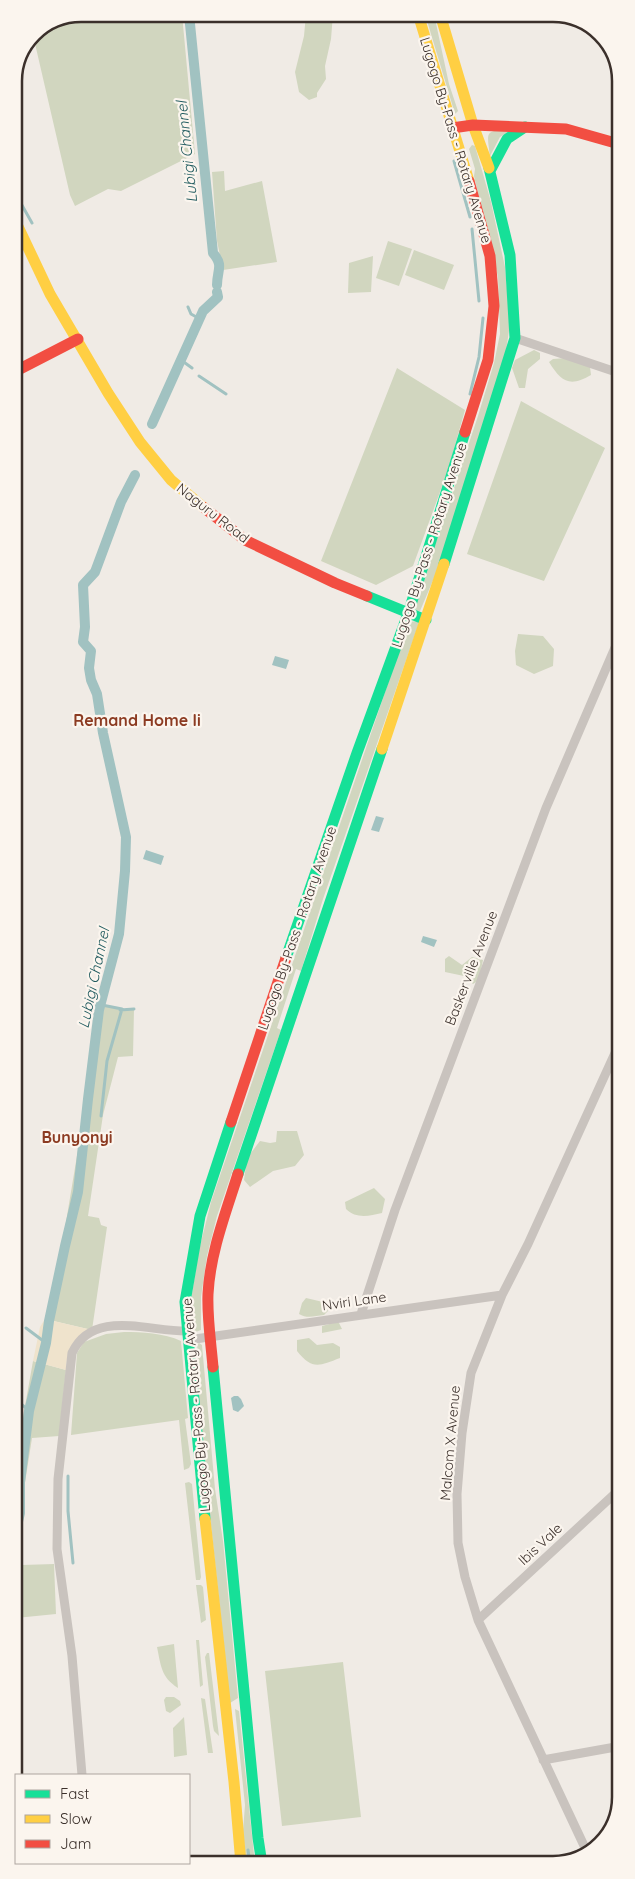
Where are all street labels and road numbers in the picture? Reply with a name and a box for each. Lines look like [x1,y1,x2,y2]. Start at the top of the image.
street label: Lugogo By-Pass - Rotary Avenue [416,35,496,245]
street label: Lugogo By-Pass - Rotary Avenue [387,440,471,650]
street label: Naguru Road [173,479,253,547]
street label: Lugogo By-Pass - Rotary Avenue [254,824,340,1032]
street label: Baskerville Avenue [441,908,501,1028]
street label: Nviri Lane [321,1288,387,1314]
street label: Lugogo By-Pass - Rotary Avenue [178,1297,214,1513]
street label: Malcom X Avenue [436,1385,464,1501]
street label: Ibis Vale [514,1519,566,1569]

